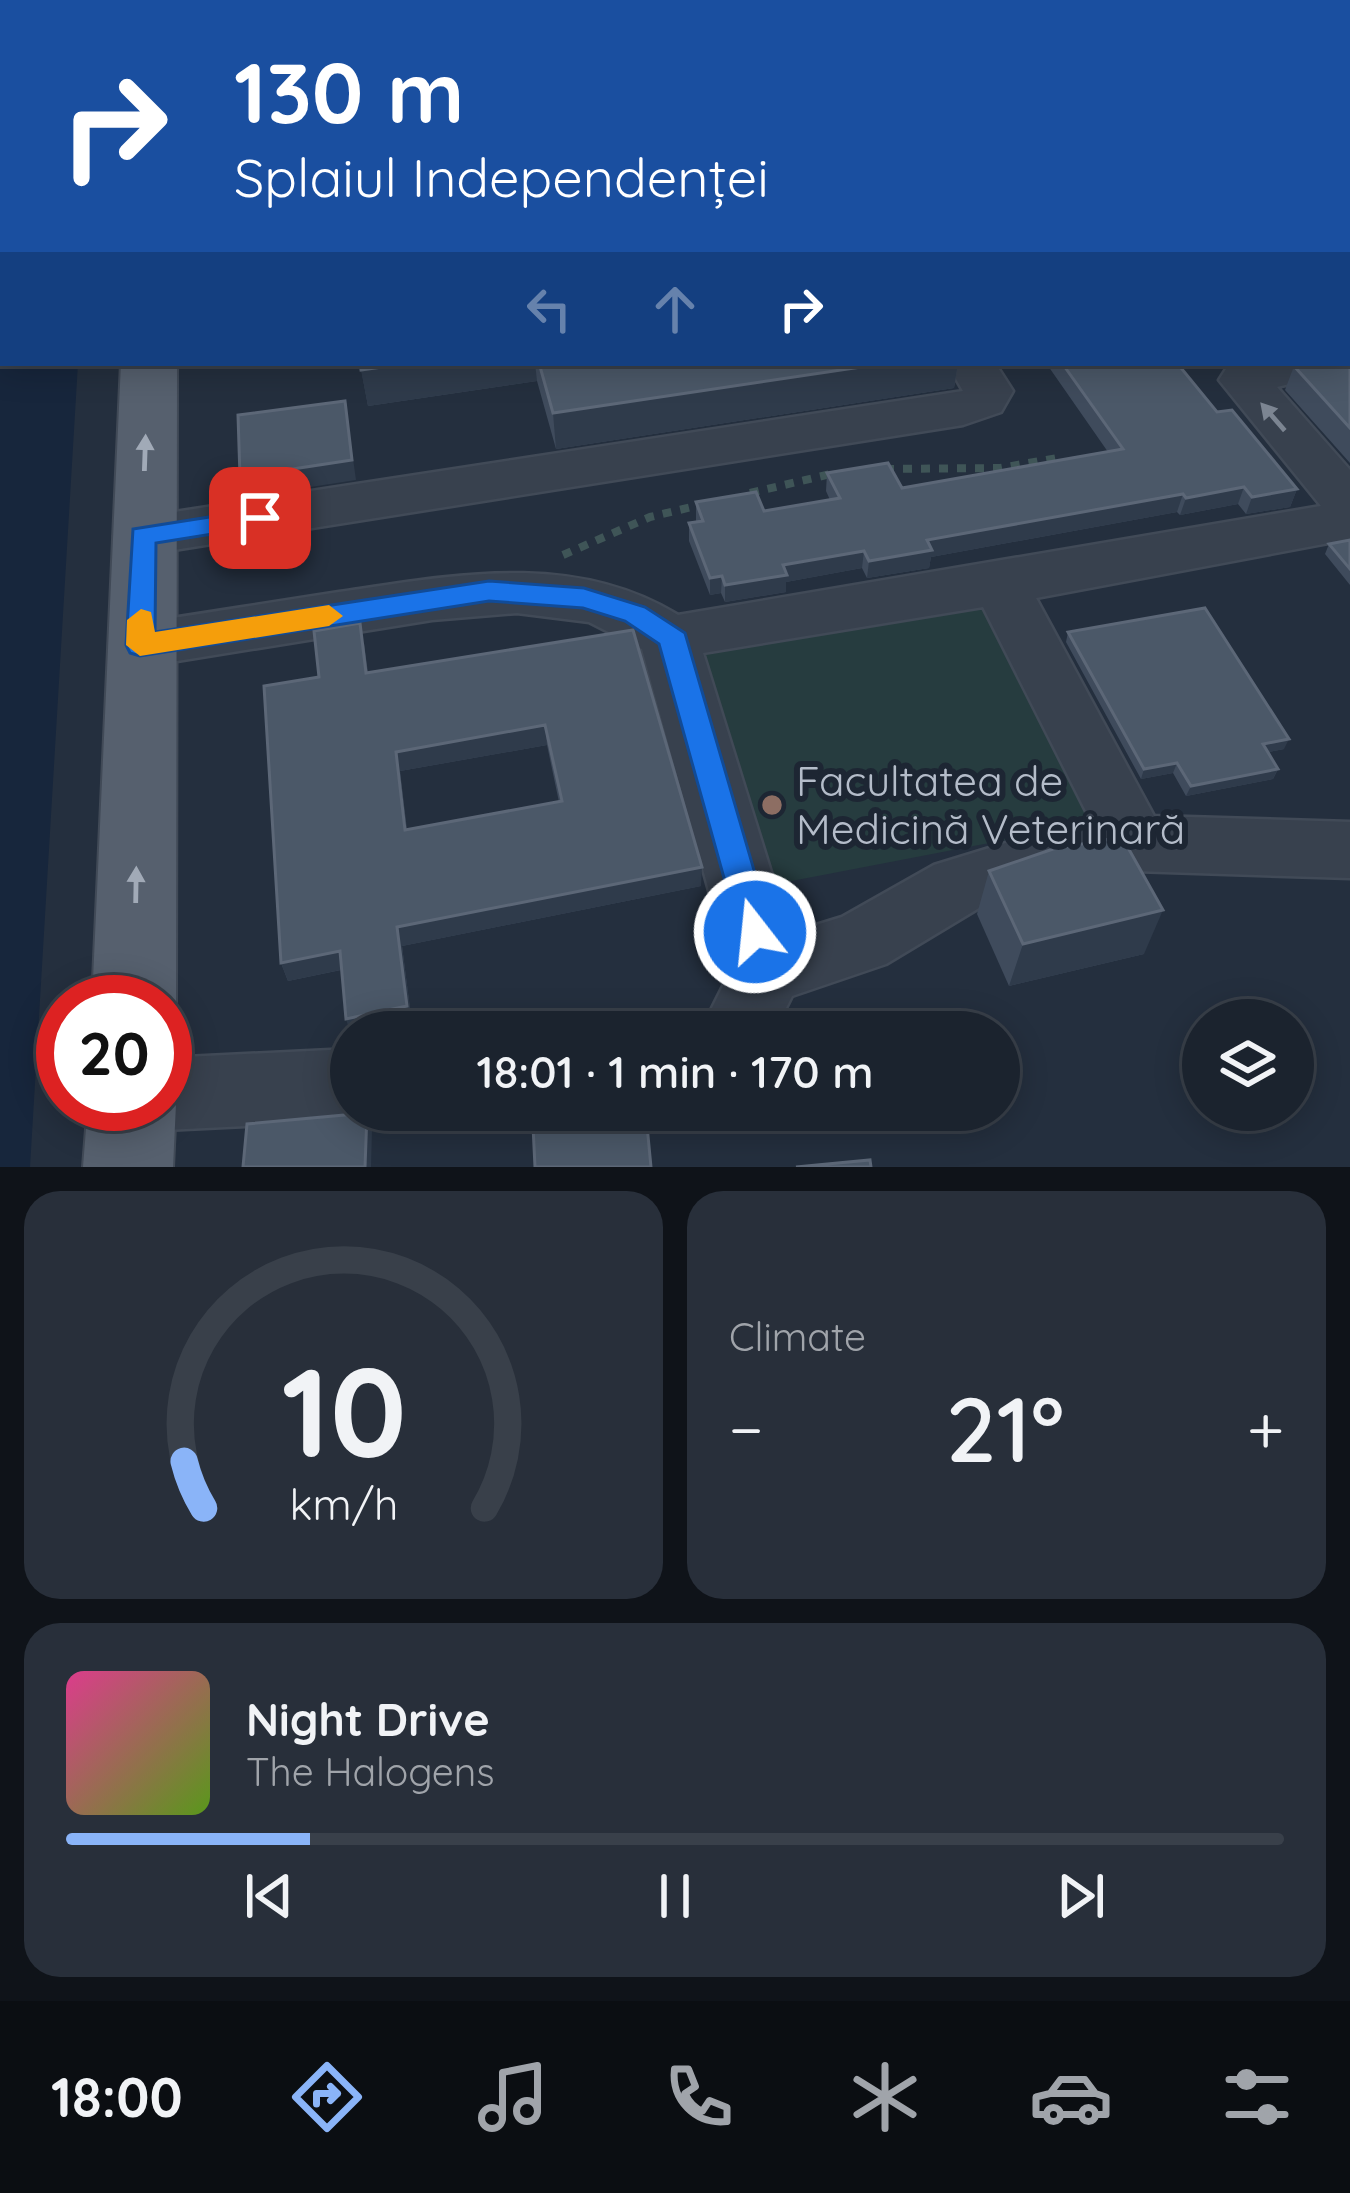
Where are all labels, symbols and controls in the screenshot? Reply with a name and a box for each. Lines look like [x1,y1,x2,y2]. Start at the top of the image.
text: 130 m [234,39,464,144]
icon: right [36,48,192,204]
text: Splaiul Independenței [234,143,769,211]
icon: left [516,276,582,342]
icon: ahead [642,276,708,342]
icon: right [768,276,834,342]
one-way arrow [1261,402,1287,432]
one-way arrow [136,433,155,471]
pin [209,467,311,569]
icon: arrive [227,485,293,551]
place label: Facultatea de Medicină Veterinară [796,754,1185,855]
marker: Facultatea de Medicină Veterinară [759,792,785,818]
one-way arrow [127,865,146,903]
position arrow [692,869,818,995]
speed limit sign: 20 [36,975,192,1131]
map controls [1182,999,1314,1131]
button: layers [1182,999,1314,1131]
text: 18:01 · 1 min · 170 m [476,1043,874,1099]
text: Climate [729,1312,866,1361]
text: 10 [281,1332,406,1488]
text: 21° [946,1372,1064,1485]
text: − [729,1387,763,1470]
text: + [1247,1387,1284,1470]
text: km/h [289,1477,398,1531]
text: Night Drive [246,1691,490,1747]
text: The Halogens [246,1747,495,1796]
icon: previous [236,1863,302,1929]
icon: pause [642,1863,708,1929]
icon: next [1048,1863,1114,1929]
icon: directions [285,2055,369,2139]
icon: music [471,2055,555,2139]
icon: phone [657,2055,741,2139]
icon: climate [843,2055,927,2139]
icon: car [1029,2055,1113,2139]
icon: filters [1215,2055,1299,2139]
text: 18:00 [51,2063,183,2131]

